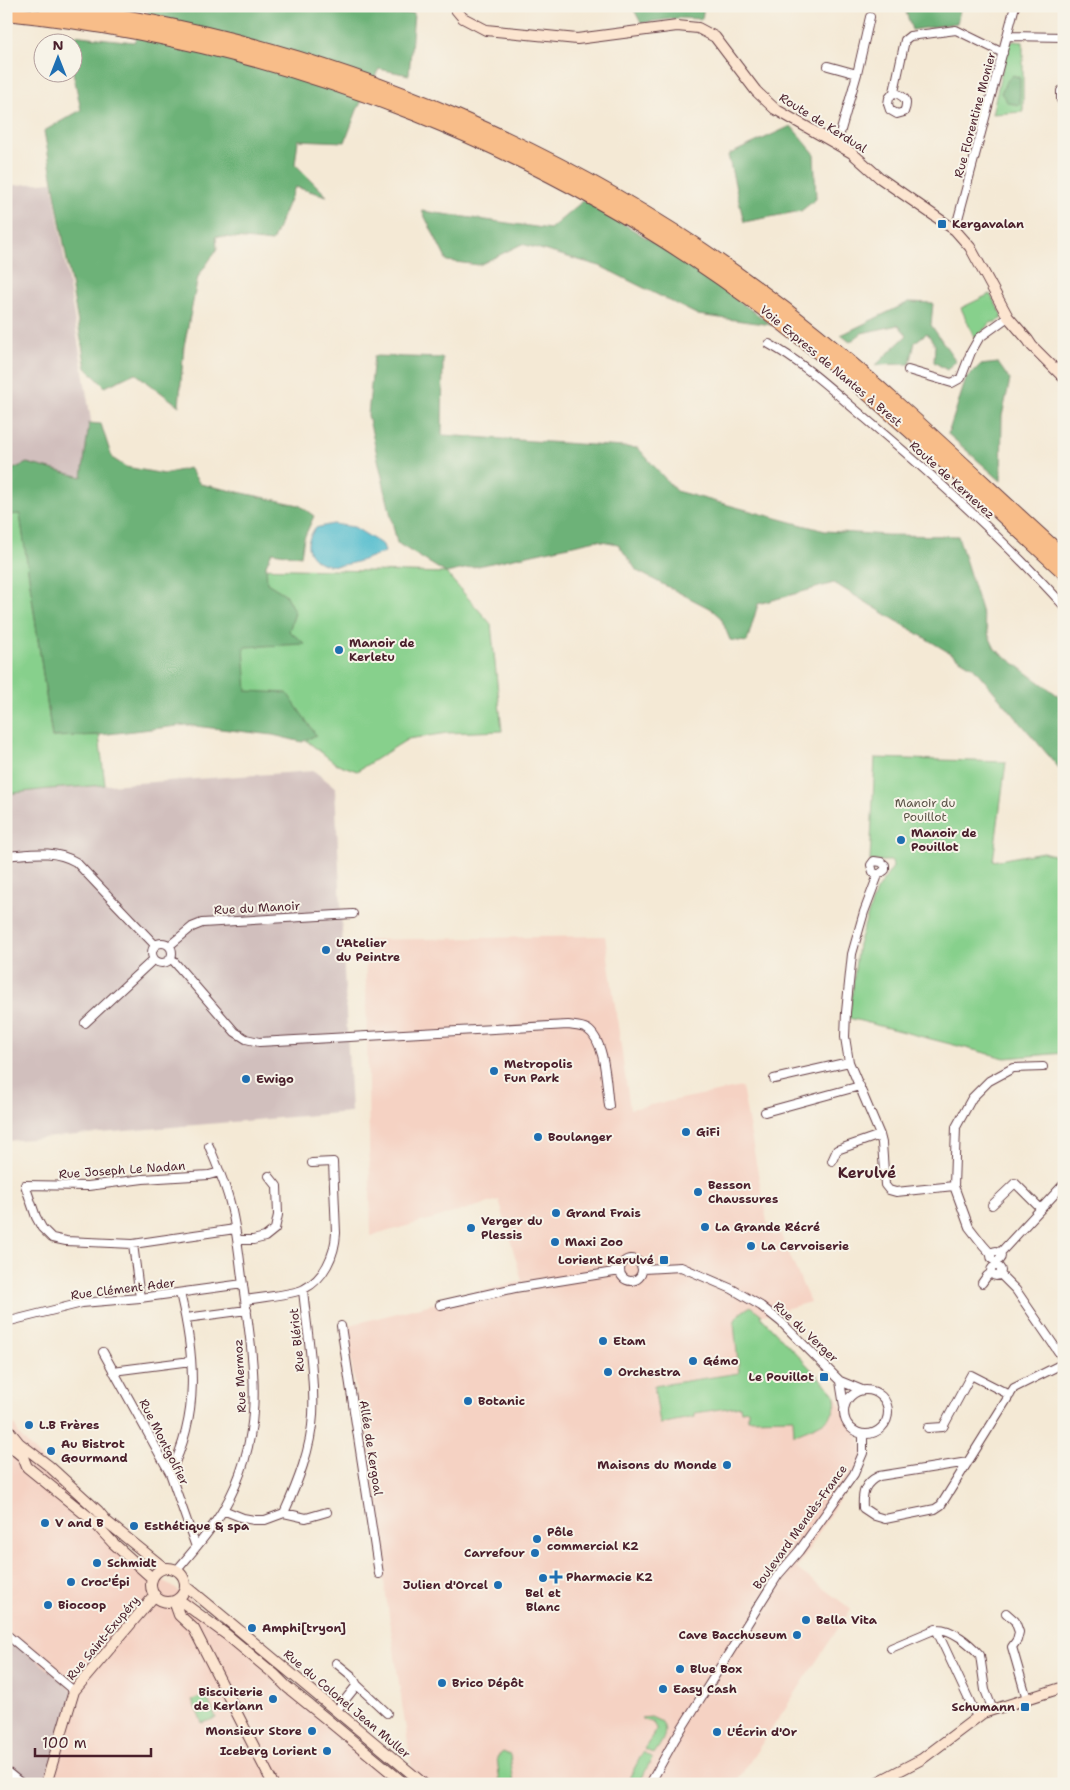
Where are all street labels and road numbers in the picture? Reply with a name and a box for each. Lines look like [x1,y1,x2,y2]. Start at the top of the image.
street label: Rue Florentine Monier [951,50,1000,180]
street label: Route de Kerdual [776,90,870,157]
street label: Voie Express de Nantes à Brest [757,302,905,430]
street label: Route de Kernevez [906,437,998,523]
street label: Rue du Manoir [213,898,301,918]
street label: Rue Joseph Le Nadan [58,1158,186,1182]
street label: Rue Clément Ader [70,1275,177,1303]
street label: Rue du Verger [770,1298,842,1366]
street label: Rue Blériot [286,1307,308,1373]
street label: Rue Mermoz [230,1339,250,1413]
street label: Rue Montgolfier [135,1396,193,1488]
street label: Allée de Kergoal [356,1399,386,1497]
street label: Boulevard Mendès-France [749,1461,851,1592]
street label: Rue Saint-Exupéry [63,1592,143,1684]
street label: Rue du Colonel Jean Muller [280,1646,414,1762]

